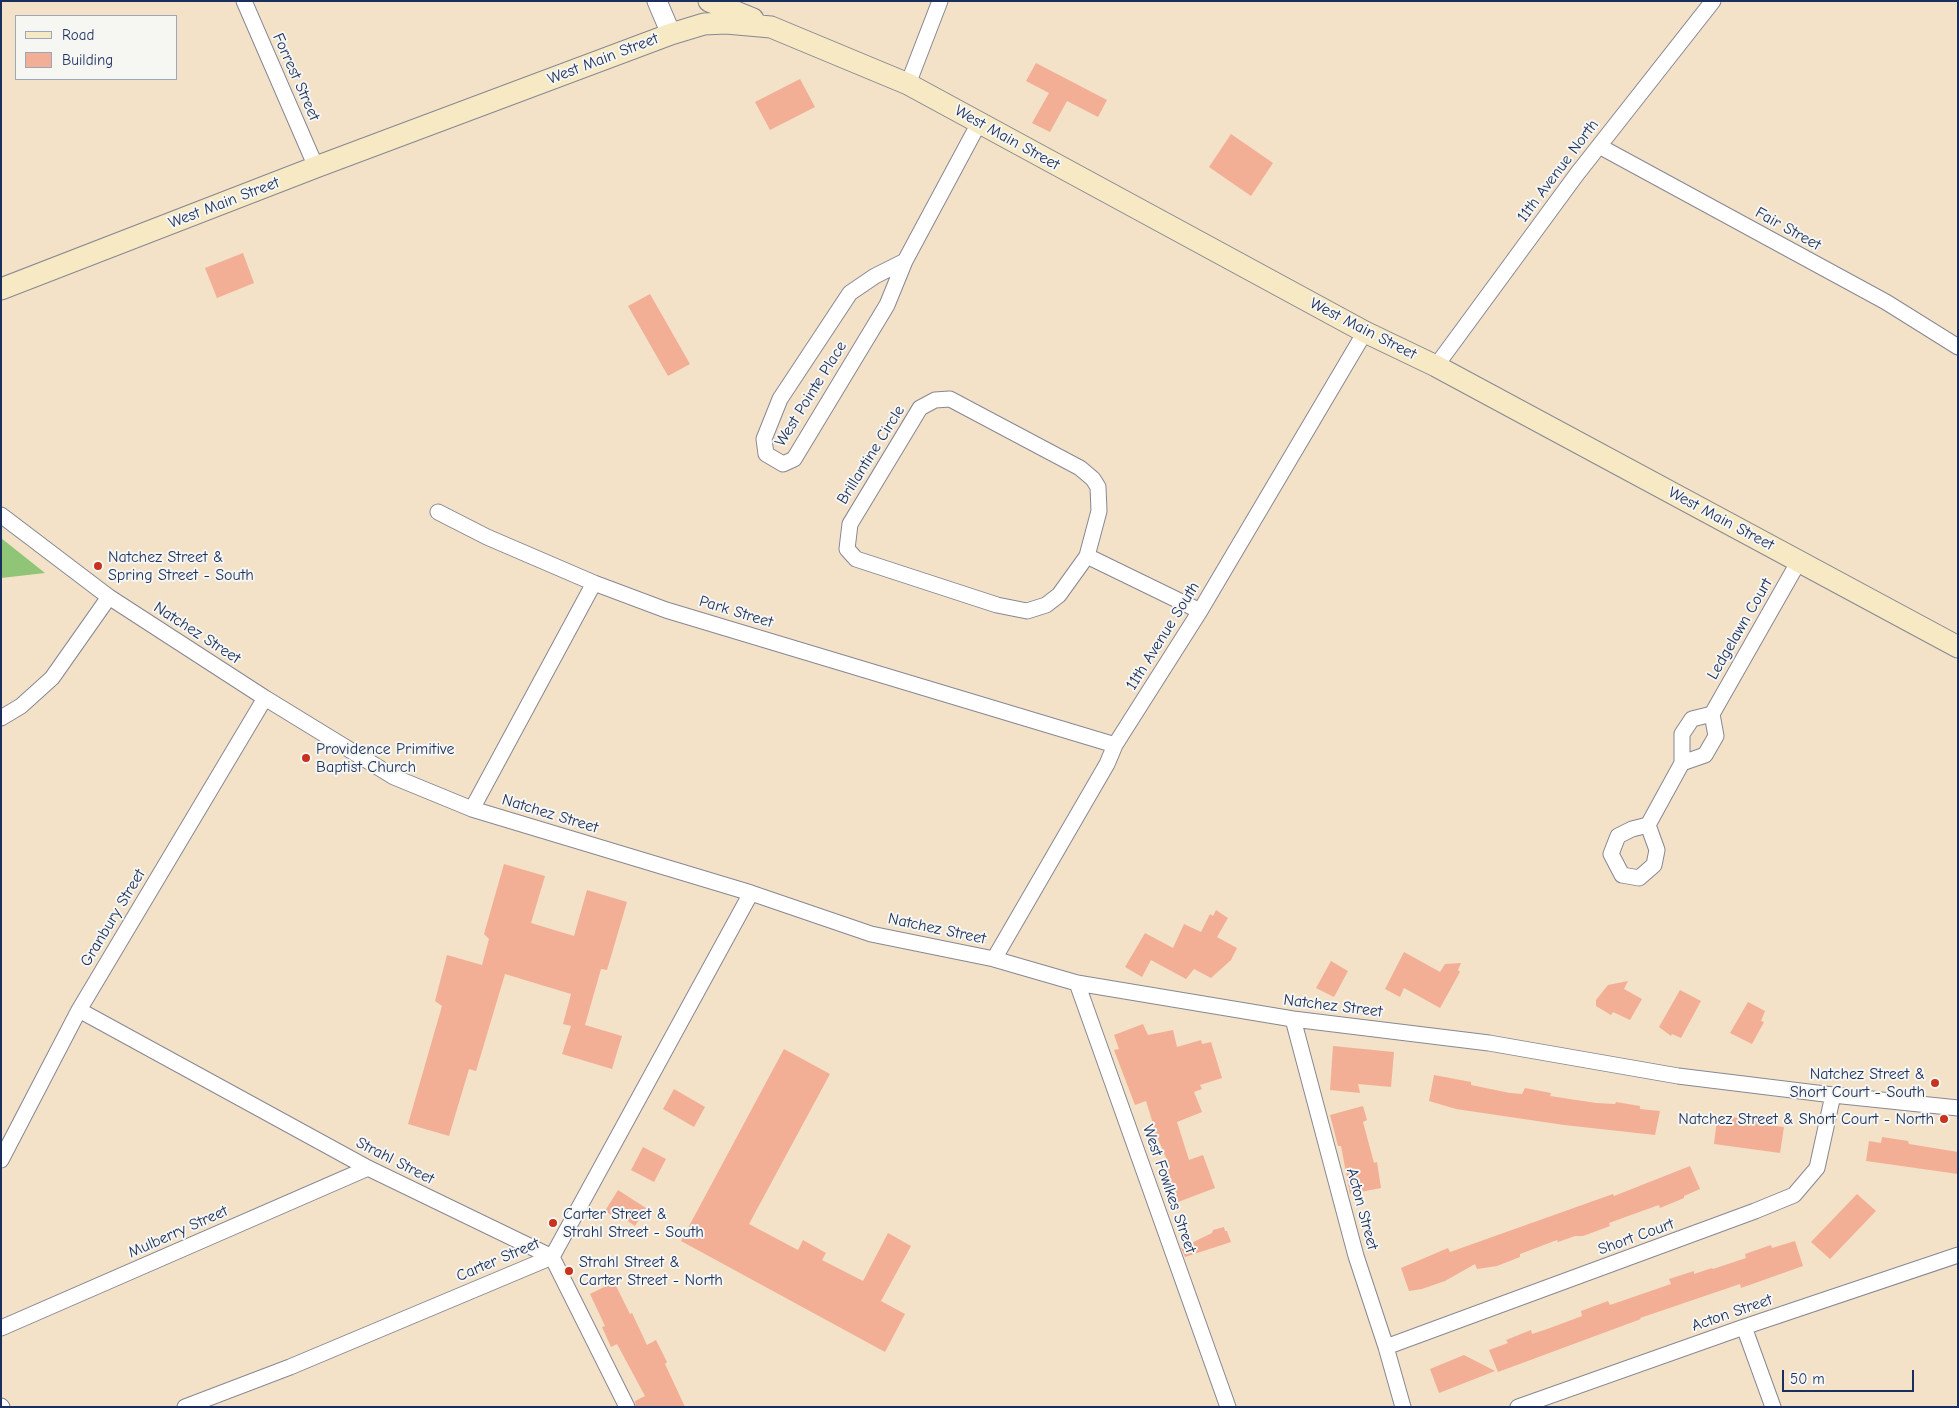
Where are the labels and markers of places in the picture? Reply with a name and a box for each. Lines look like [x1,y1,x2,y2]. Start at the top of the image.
place label: Natchez Street & Spring Street - South [108,547,254,585]
marker: Natchez Street & Spring Street - South [92,560,104,572]
place label: Providence Primitive Baptist Church [316,739,454,777]
marker: Providence Primitive Baptist Church [300,752,312,764]
place label: Natchez Street & Short Court - South [1790,1064,1925,1102]
marker: Natchez Street & Short Court - South [1929,1077,1941,1089]
place label: Natchez Street & Short Court - North [1678,1109,1934,1129]
marker: Natchez Street & Short Court - North [1938,1113,1950,1125]
place label: Carter Street & Strahl Street - South [563,1204,704,1242]
marker: Carter Street & Strahl Street - South [547,1217,559,1229]
place label: Strahl Street & Carter Street - North [579,1252,723,1290]
marker: Strahl Street & Carter Street - North [563,1265,575,1277]

